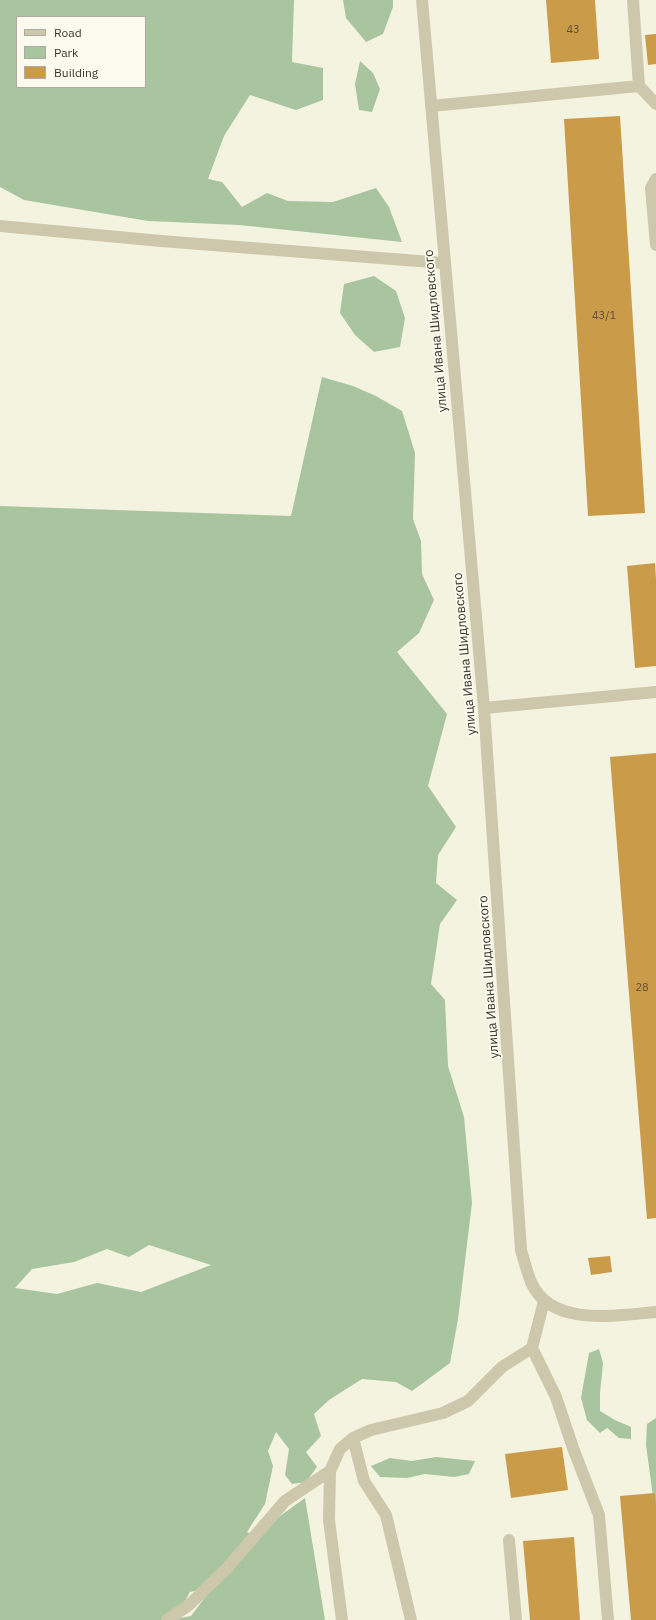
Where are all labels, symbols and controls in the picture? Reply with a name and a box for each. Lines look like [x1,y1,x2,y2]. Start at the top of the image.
legend [16,16,146,88]
house number: 43 [566,23,580,37]
text: Road [54,25,82,40]
text: Park [54,45,78,60]
text: Building [54,65,98,80]
street label: улица Ивана Шидловского [421,249,451,413]
house number: 43/1 [592,309,616,323]
street label: улица Ивана Шидловского [450,572,480,736]
street label: улица Ивана Шидловского [476,895,502,1059]
house number: 28 [635,981,649,995]

